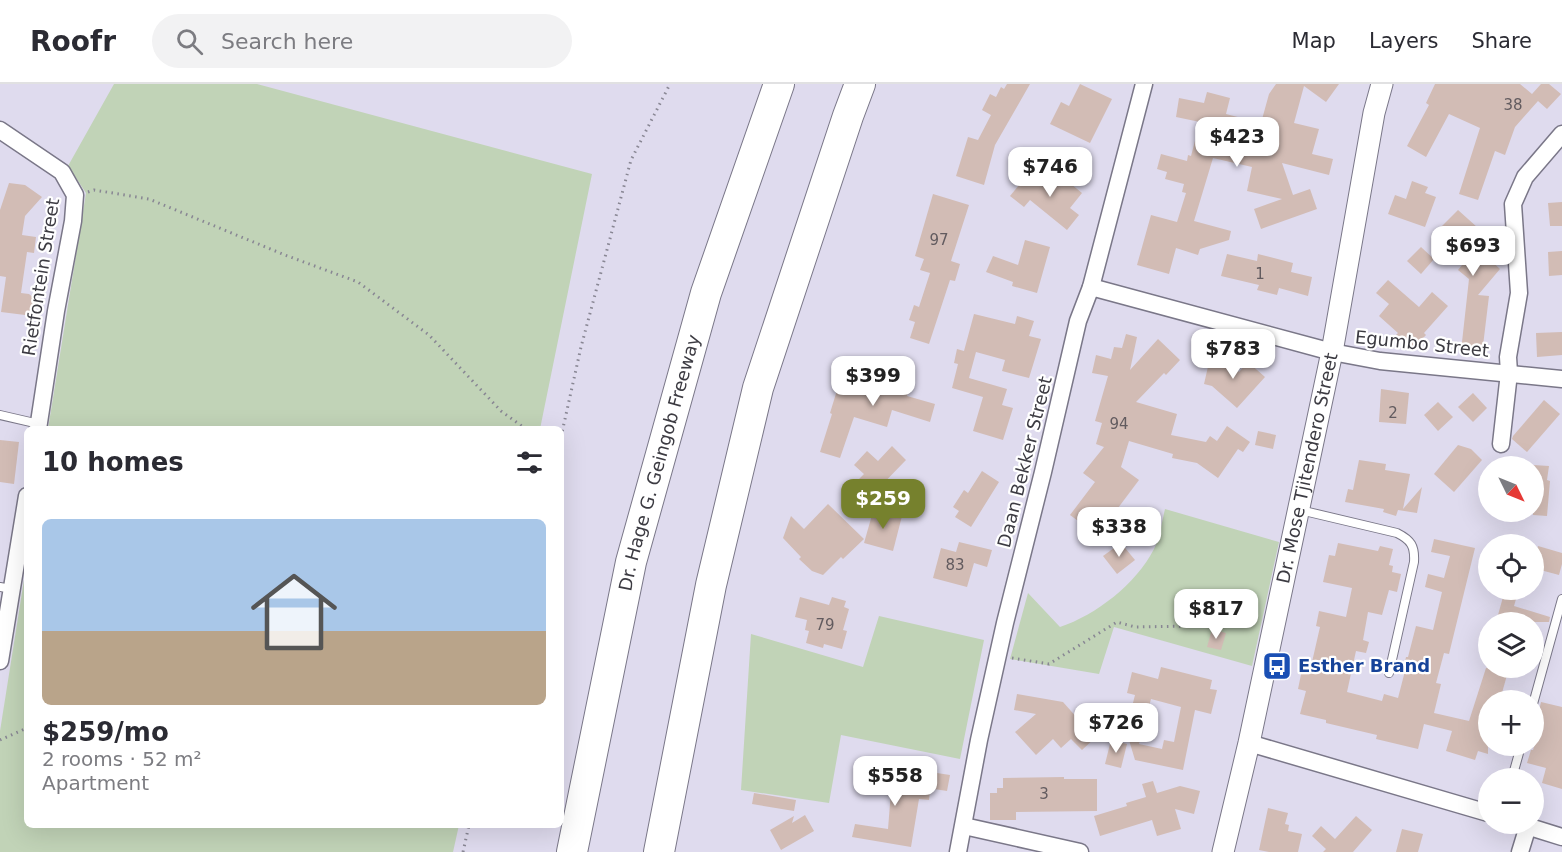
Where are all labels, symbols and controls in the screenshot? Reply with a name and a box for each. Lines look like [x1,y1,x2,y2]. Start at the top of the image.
search box [152,14,572,68]
text: Roofr [30,25,116,58]
icon: search [173,25,206,58]
text: Search here [221,29,353,54]
text: Map [1292,29,1336,53]
text: Layers [1369,29,1438,53]
text: Share [1471,29,1532,53]
house number: 38 [1503,96,1523,114]
pin: $423 [1201,117,1273,168]
text: $423 [1209,124,1265,148]
pin: $746 [1014,147,1086,198]
text: $746 [1022,154,1078,178]
street label: Rietfontein Street [18,197,63,357]
pin: $693 [1437,226,1509,277]
house number: 97 [929,231,949,249]
text: $693 [1445,233,1501,257]
house number: 1 [1255,265,1265,283]
street label: Egumbo Street [1354,326,1490,361]
pin: $783 [1197,329,1269,380]
street label: Dr. Hage G. Geingob Freeway [614,332,704,593]
text: $783 [1205,336,1261,360]
street label: Dr. Mose Tjitendero Street [1272,351,1342,585]
pin: $399 [837,356,909,407]
text: $399 [845,363,901,387]
street label: Daan Bekker Street [993,374,1056,550]
house number: 2 [1388,404,1398,422]
house number: 94 [1109,415,1129,433]
icon: filters [513,446,546,479]
text: 10 homes [42,447,184,477]
north arrow [1478,456,1544,522]
map controls [1478,456,1544,834]
pin: $259 [847,479,919,530]
text: $259 [855,486,911,510]
pin: $338 [1083,507,1155,558]
text: $338 [1091,514,1147,538]
button: locate [1478,534,1544,600]
house number: 83 [945,556,965,574]
icon: home [240,558,348,666]
pin: $817 [1180,589,1252,640]
text: $817 [1188,596,1244,620]
button: layers [1478,612,1544,678]
house number: 79 [815,616,835,634]
bus stop icon: Esther Brand [1261,650,1293,682]
place label: Esther Brand [1298,655,1430,676]
button: + [1478,690,1544,756]
pin: $726 [1080,703,1152,754]
text: $726 [1088,710,1144,734]
text: $259/mo [42,717,169,747]
text: 2 rooms · 52 m² [42,747,202,771]
pin: $558 [859,756,931,807]
text: $558 [867,763,923,787]
button: − [1478,768,1544,834]
text: Apartment [42,771,149,795]
house number: 3 [1039,785,1049,803]

